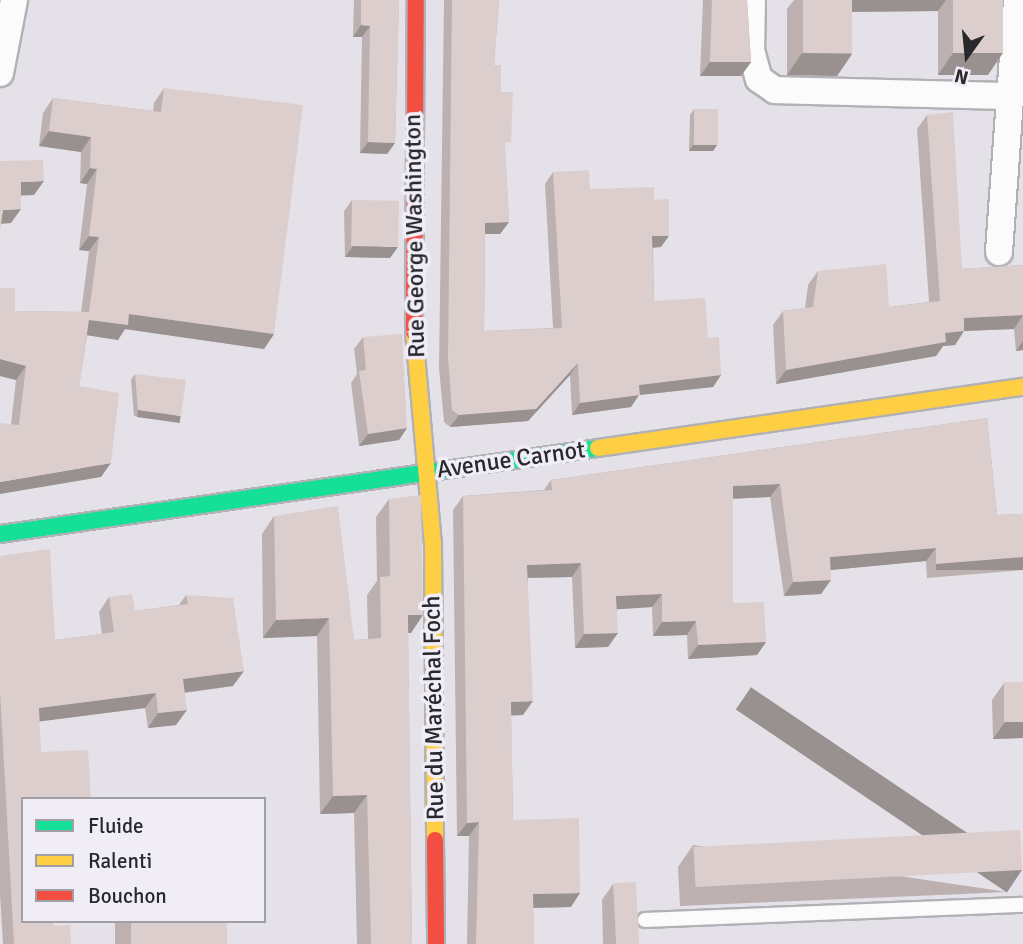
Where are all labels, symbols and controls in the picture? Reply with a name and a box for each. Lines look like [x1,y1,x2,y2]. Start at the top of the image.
north arrow [932,21,1002,91]
text: N [952,63,971,90]
street label: Rue George Washington [398,114,432,358]
street label: Avenue Carnot [435,435,587,485]
street label: Rue du Maréchal Foch [418,595,450,821]
legend [21,797,266,923]
text: Fluide [88,813,144,839]
text: Ralenti [88,848,152,874]
text: Bouchon [88,883,167,909]

